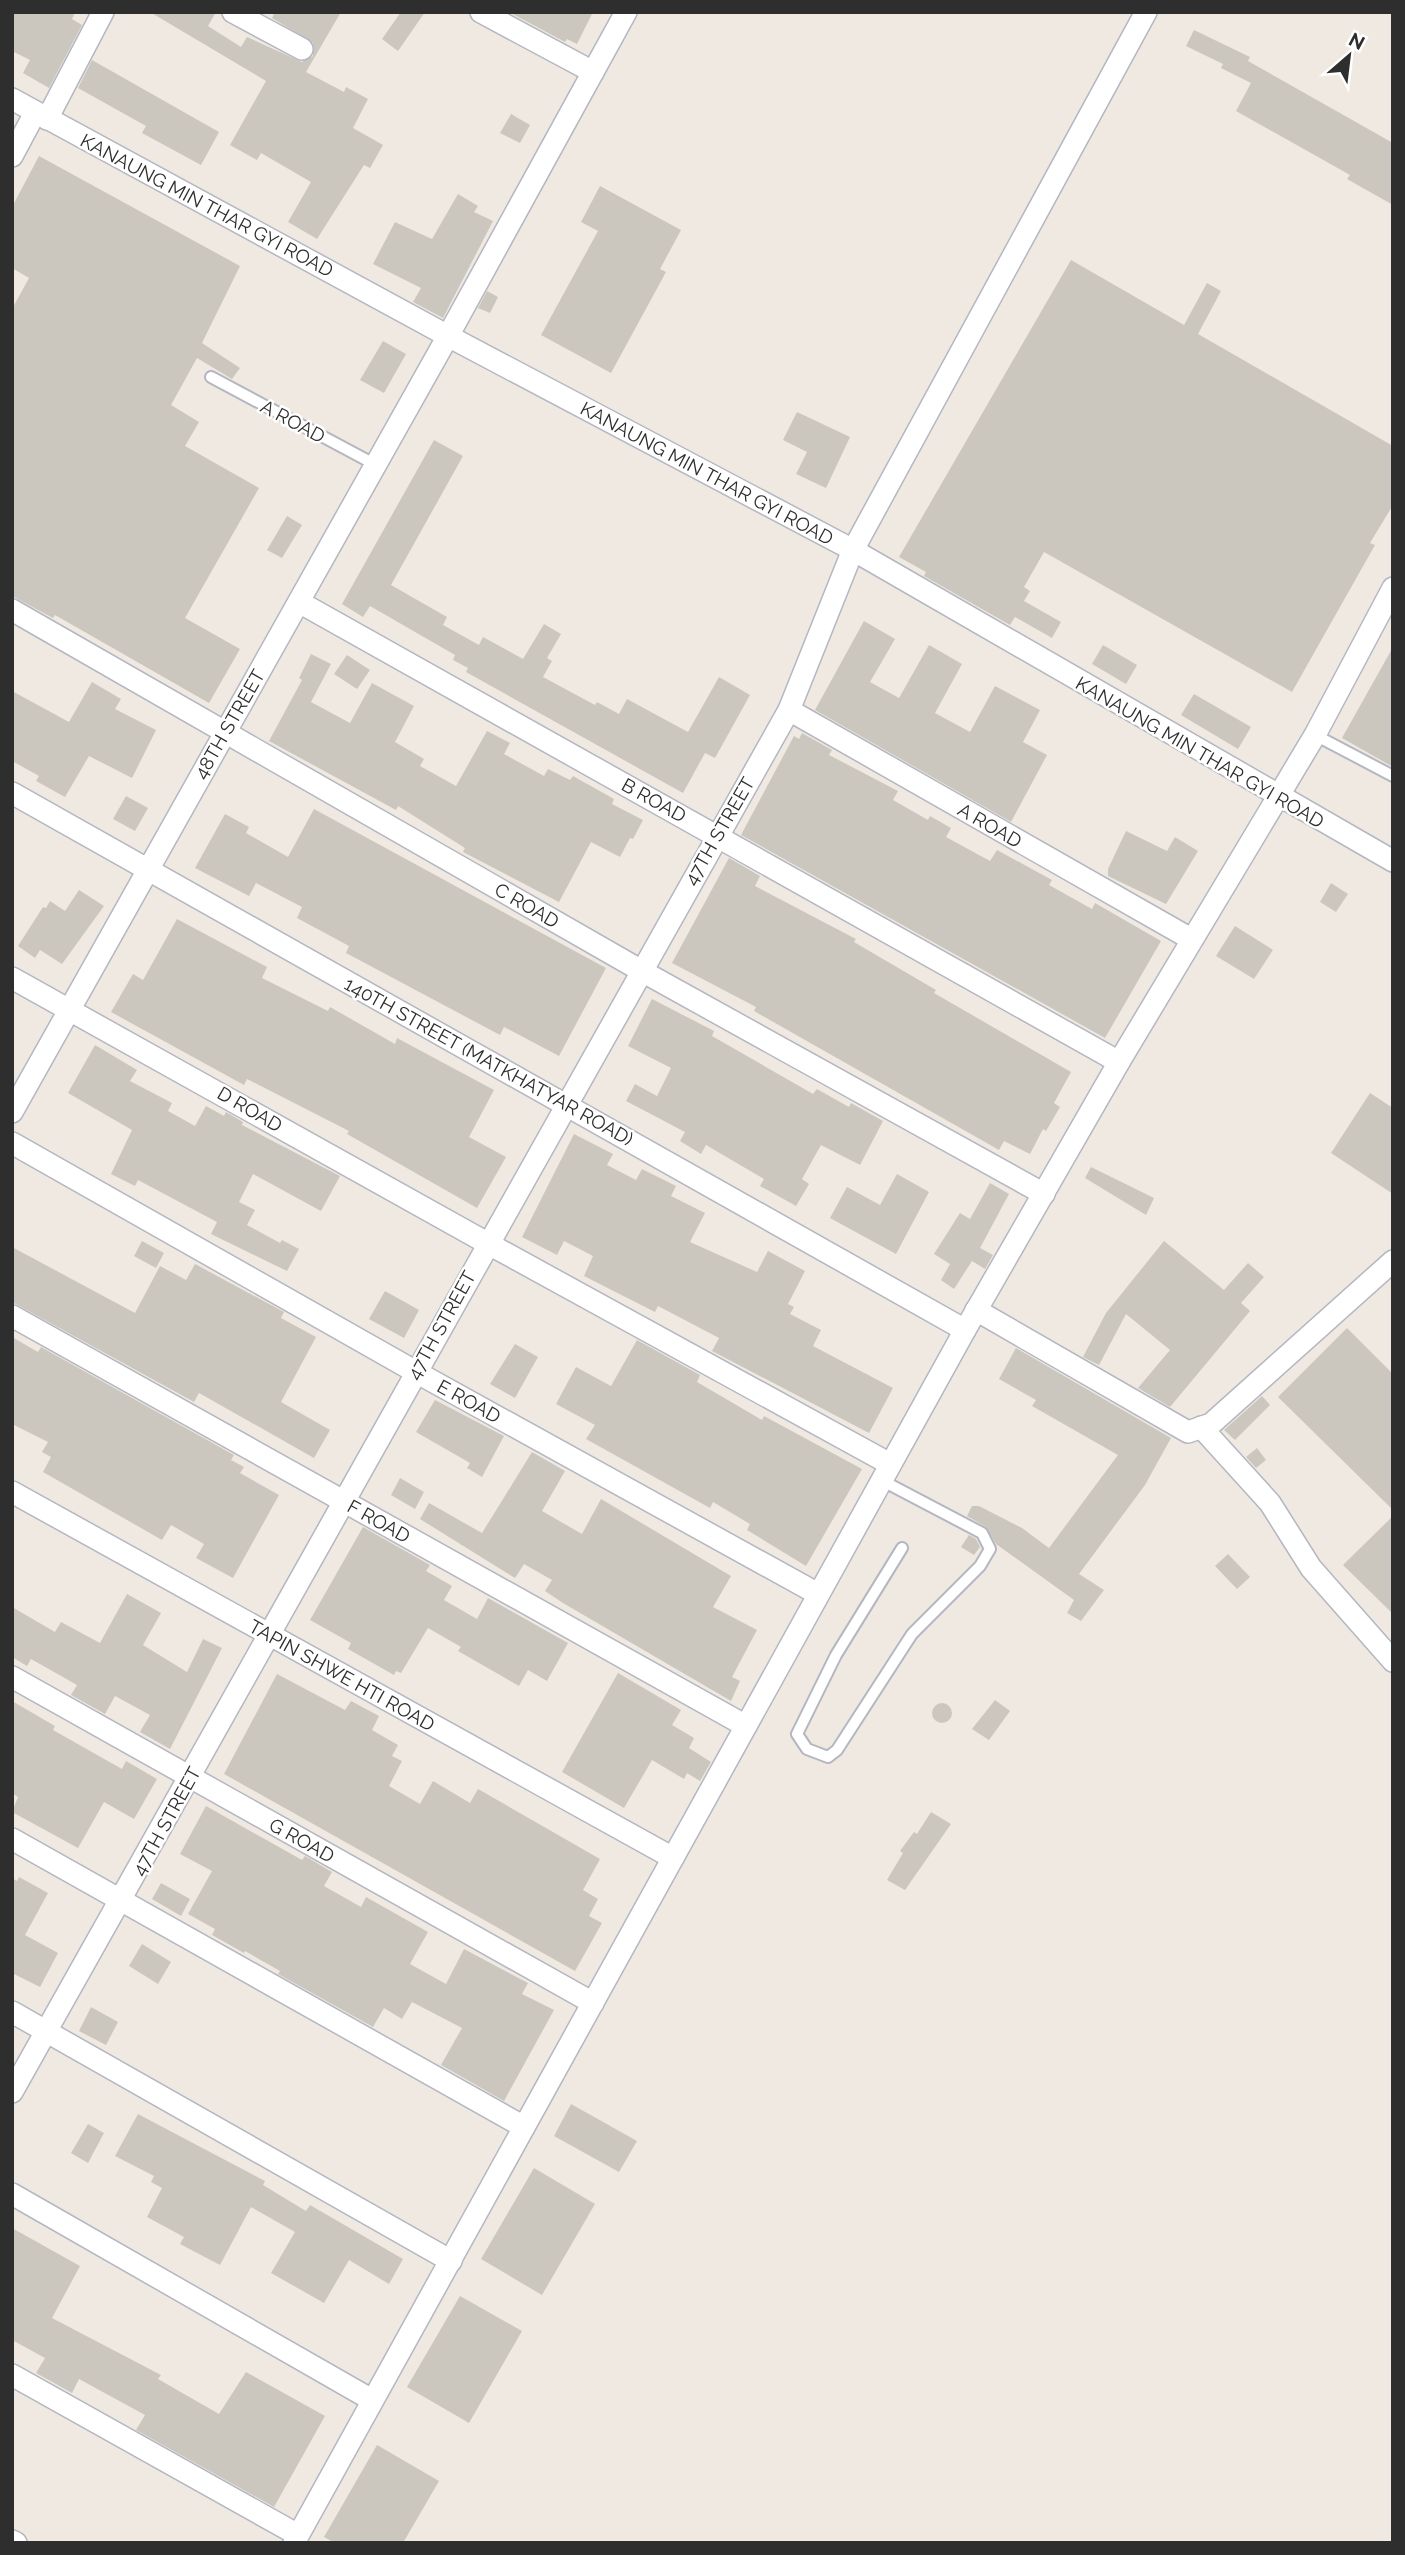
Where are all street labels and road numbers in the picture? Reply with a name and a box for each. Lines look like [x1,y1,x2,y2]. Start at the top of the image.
street label: KANAUNG MIN THAR GYI ROAD [77,129,337,281]
street label: A ROAD [257,395,329,447]
street label: KANAUNG MIN THAR GYI ROAD [577,397,837,549]
street label: 48TH STREET [189,665,269,782]
street label: KANAUNG MIN THAR GYI ROAD [1072,672,1328,832]
street label: B ROAD [618,773,690,827]
street label: 47TH STREET [679,773,759,889]
street label: A ROAD [954,798,1026,852]
street label: C ROAD [491,878,563,932]
street label: 140TH STREET (MATKHATYAR ROAD) [341,972,637,1150]
street label: D ROAD [214,1082,286,1136]
street label: 47TH STREET [402,1266,480,1383]
street label: E ROAD [433,1375,505,1427]
street label: F ROAD [344,1495,414,1547]
street label: TAPIN SHWE HTI ROAD [245,1615,439,1735]
street label: 47TH STREET [127,1762,205,1879]
street label: G ROAD [266,1813,338,1867]

